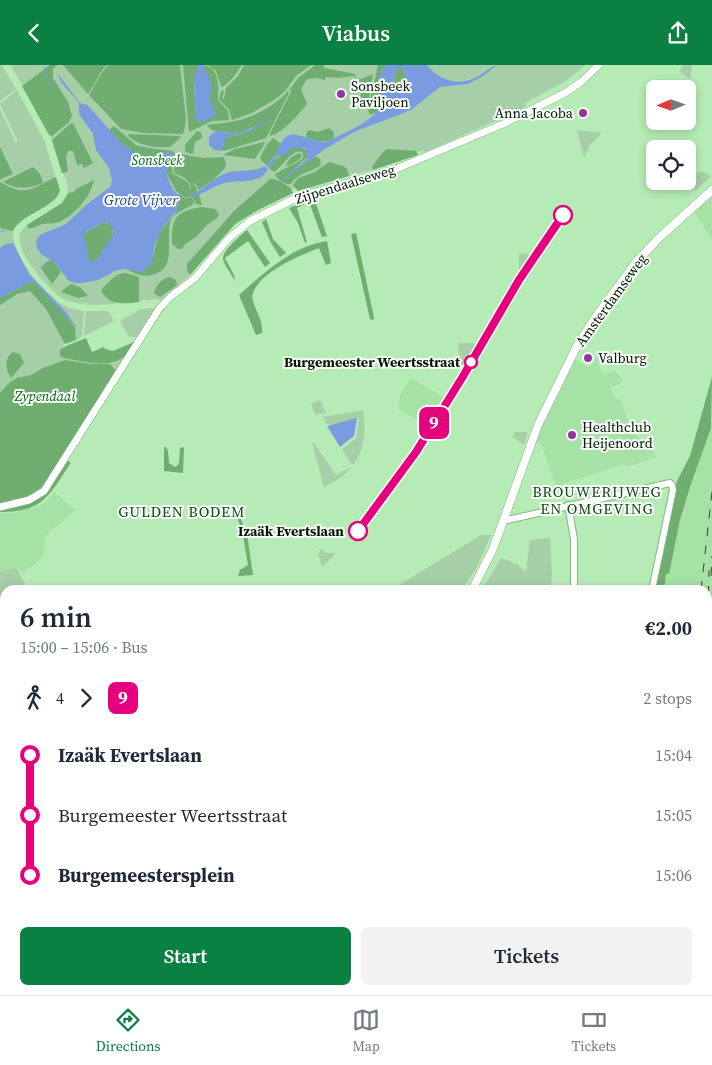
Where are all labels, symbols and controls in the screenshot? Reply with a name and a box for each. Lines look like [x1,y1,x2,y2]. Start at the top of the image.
text: Viabus [322,18,390,48]
icon: back [20,19,48,47]
icon: share [664,19,692,47]
place label: Sonsbeek Paviljoen [351,76,410,112]
north arrow [646,80,696,130]
map controls [646,80,696,190]
marker: Sonsbeek Paviljoen [335,88,347,100]
place label: Anna Jacoba [495,103,574,123]
marker: Anna Jacoba [577,107,589,119]
button: locate [646,140,696,190]
park label: Sonsbeek [131,150,183,170]
street label: Zijpendaalseweg [293,159,397,209]
water label: Grote Vijver [104,189,179,210]
unlabelled marker [553,205,573,225]
street label: Amsterdamseweg [570,249,652,351]
place label: Valburg [598,348,647,368]
place label: Burgemeester Weertsstraat [284,352,461,372]
marker: Valburg [582,352,594,364]
marker: Burgemeester Weertsstraat [464,355,478,369]
park label: Zypendaal [14,386,75,406]
line badge: 9 [418,407,450,439]
text: 9 [429,410,439,435]
place label: Healthclub Heijenoord [582,417,653,453]
marker: Healthclub Heijenoord [566,429,578,441]
district label: BROUWERIJWEG EN OMGEVING [532,481,662,519]
district label: GULDEN BODEM [118,501,246,522]
place label: Izaäk Evertslaan [238,521,344,541]
marker: Izaäk Evertslaan [348,521,368,541]
text: 6 min [20,598,92,636]
text: €2.00 [645,615,692,641]
text: 15:00 – 15:06 · Bus [20,636,148,658]
icon: walk [20,684,48,712]
icon: forward [72,684,100,712]
text: 9 [118,685,128,710]
text: 4 [56,687,64,709]
text: 2 stops [643,687,692,709]
text: Izaäk Evertslaan [58,742,202,768]
text: 15:04 [655,744,692,766]
text: Burgemeester Weertsstraat [58,802,287,828]
text: 15:05 [655,804,692,826]
text: Burgemeestersplein [58,862,235,888]
text: 15:06 [655,864,692,886]
button: Start [20,927,351,985]
button: Tickets [361,927,692,985]
tab: Directions [96,1006,161,1056]
tab: Map [352,1006,380,1056]
tab: Tickets [572,1006,616,1056]

